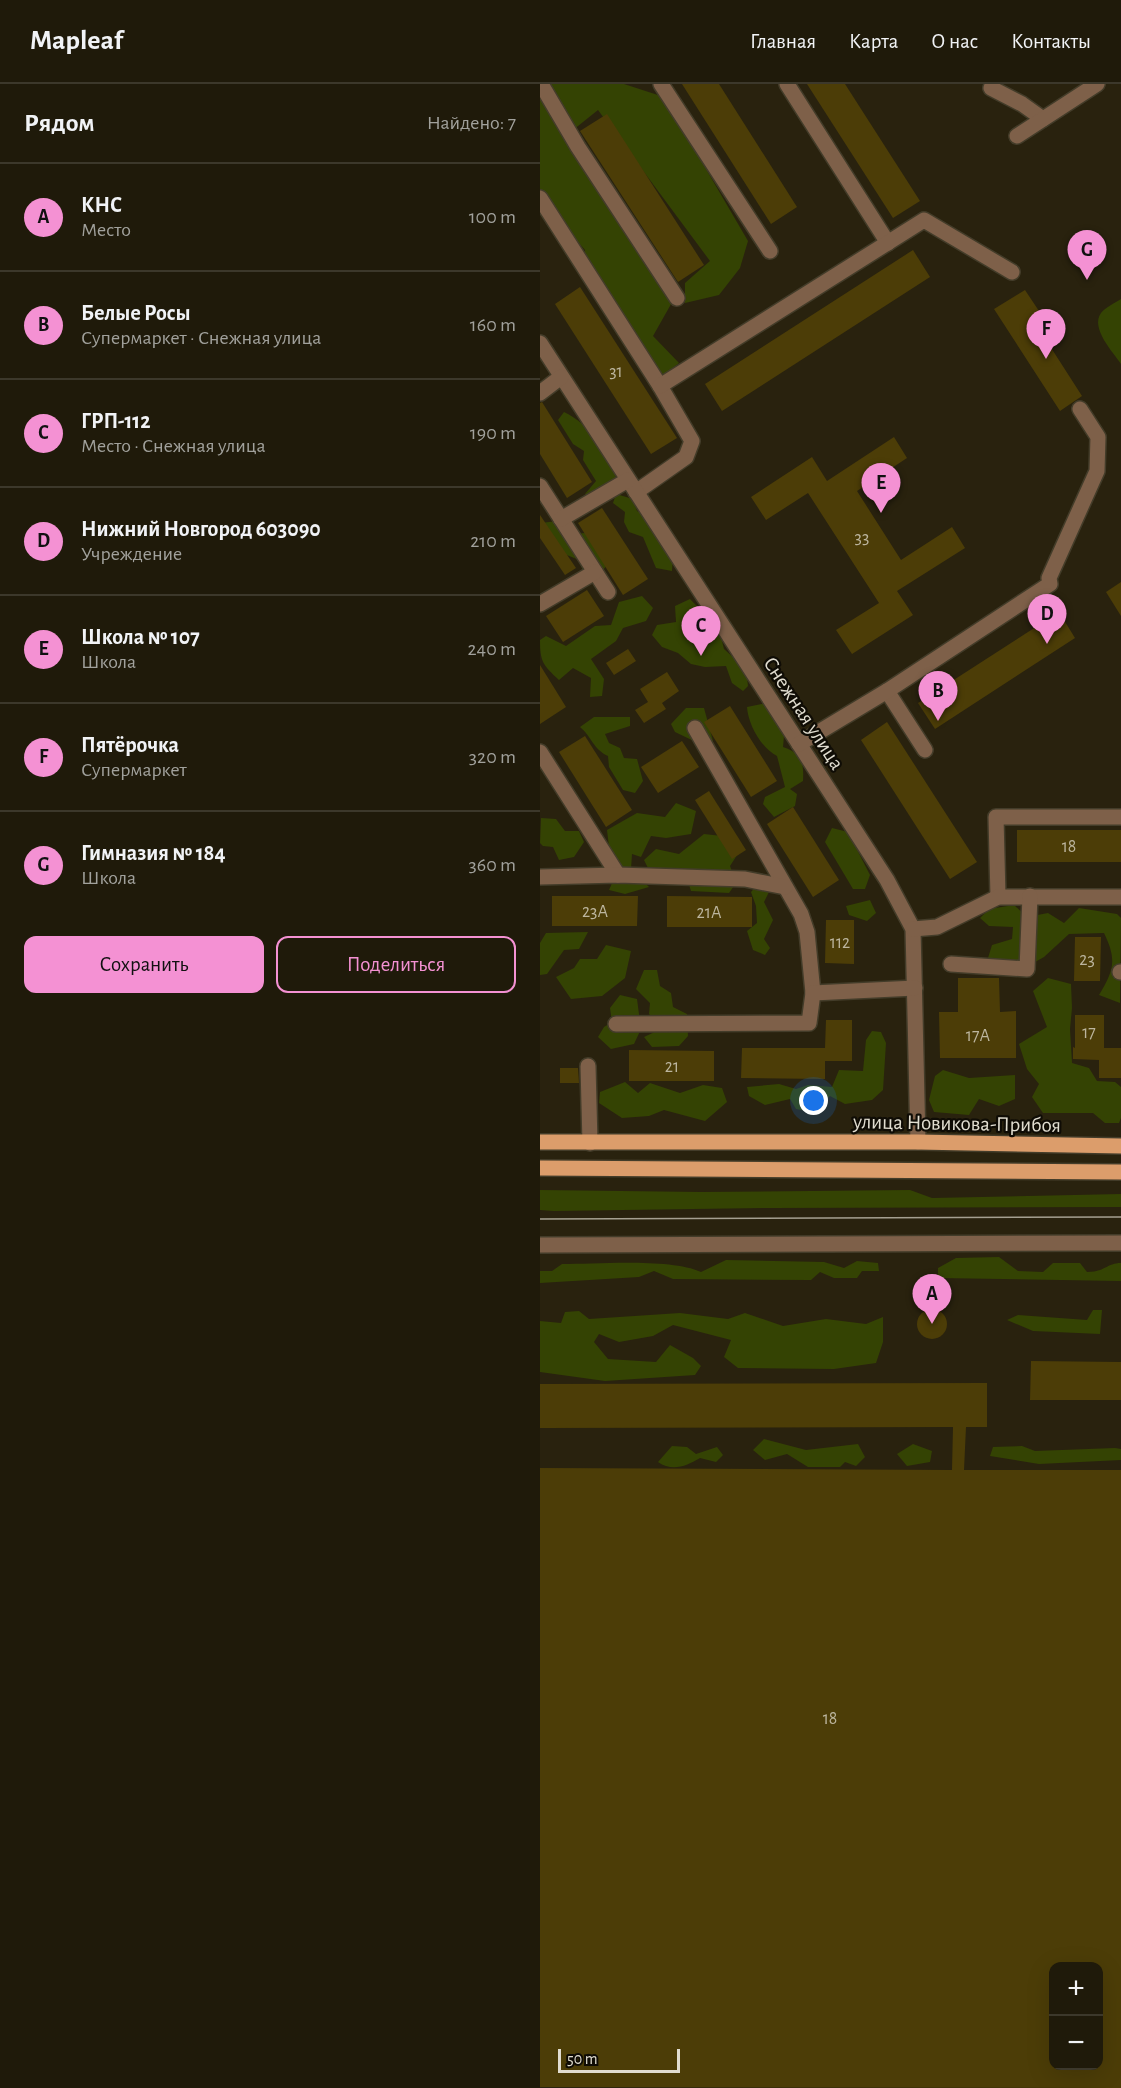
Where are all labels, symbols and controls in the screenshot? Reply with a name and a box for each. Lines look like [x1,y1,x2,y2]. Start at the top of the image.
text: Mapleaf [30,27,123,55]
text: Главная [750,31,816,52]
text: Карта [849,31,898,52]
text: О нас [931,31,978,52]
text: Контакты [1011,31,1091,52]
text: Рядом [24,110,95,136]
text: Найдено: 7 [427,113,516,133]
text: КНС [81,194,122,216]
text: A [38,207,50,227]
text: 100 m [469,207,516,227]
text: Место [81,220,131,240]
pin: G [1068,230,1106,280]
text: Белые Росы [81,302,191,324]
pin: F [1026,310,1066,359]
text: B [38,315,49,335]
text: 160 m [470,315,516,335]
text: Супермаркет · Снежная улица [81,328,321,348]
house number: 31 [609,363,623,381]
text: ГРП-112 [81,410,151,432]
text: C [38,423,49,443]
text: 190 m [470,423,516,443]
text: Место · Снежная улица [81,436,266,456]
pin: E [862,464,900,513]
text: Нижний Новгород 603090 [81,518,321,540]
house number: 33 [855,529,869,547]
text: D [37,531,50,551]
text: 210 m [470,531,516,551]
text: Учреждение [81,544,182,564]
pin: D [1028,594,1066,644]
pin: C [682,606,720,656]
text: Школа № 107 [81,626,200,648]
text: E [38,639,49,659]
text: 240 m [467,639,516,659]
text: Школа [81,652,136,672]
street label: Снежная улица [759,653,848,774]
pin: B [918,672,958,721]
text: Пятёрочка [81,734,179,756]
text: F [39,747,48,767]
text: 320 m [469,747,516,767]
text: Супермаркет [81,760,187,780]
house number: 18 [1062,838,1076,856]
text: Гимназия № 184 [81,842,226,864]
text: G [38,855,49,875]
text: 360 m [469,855,516,875]
text: Школа [81,868,136,888]
house number: 23А [582,903,609,921]
house number: 21А [697,904,722,922]
house number: 112 [830,934,850,952]
button: Сохранить [24,936,264,993]
button: Поделиться [276,936,516,993]
house number: 23 [1079,951,1095,969]
house number: 17 [1082,1024,1096,1042]
house number: 17А [966,1027,991,1045]
house number: 21 [665,1058,679,1076]
your location [799,1086,828,1115]
street label: улица Новикова-Прибоя [852,1111,1061,1136]
pin: A [912,1274,952,1324]
house number: 18 [823,1710,837,1728]
map controls [1049,1962,1103,2070]
button: + [1049,1962,1103,2016]
button: − [1049,2016,1103,2070]
scale bar [558,2046,680,2074]
text: 50 m [567,2051,598,2067]

